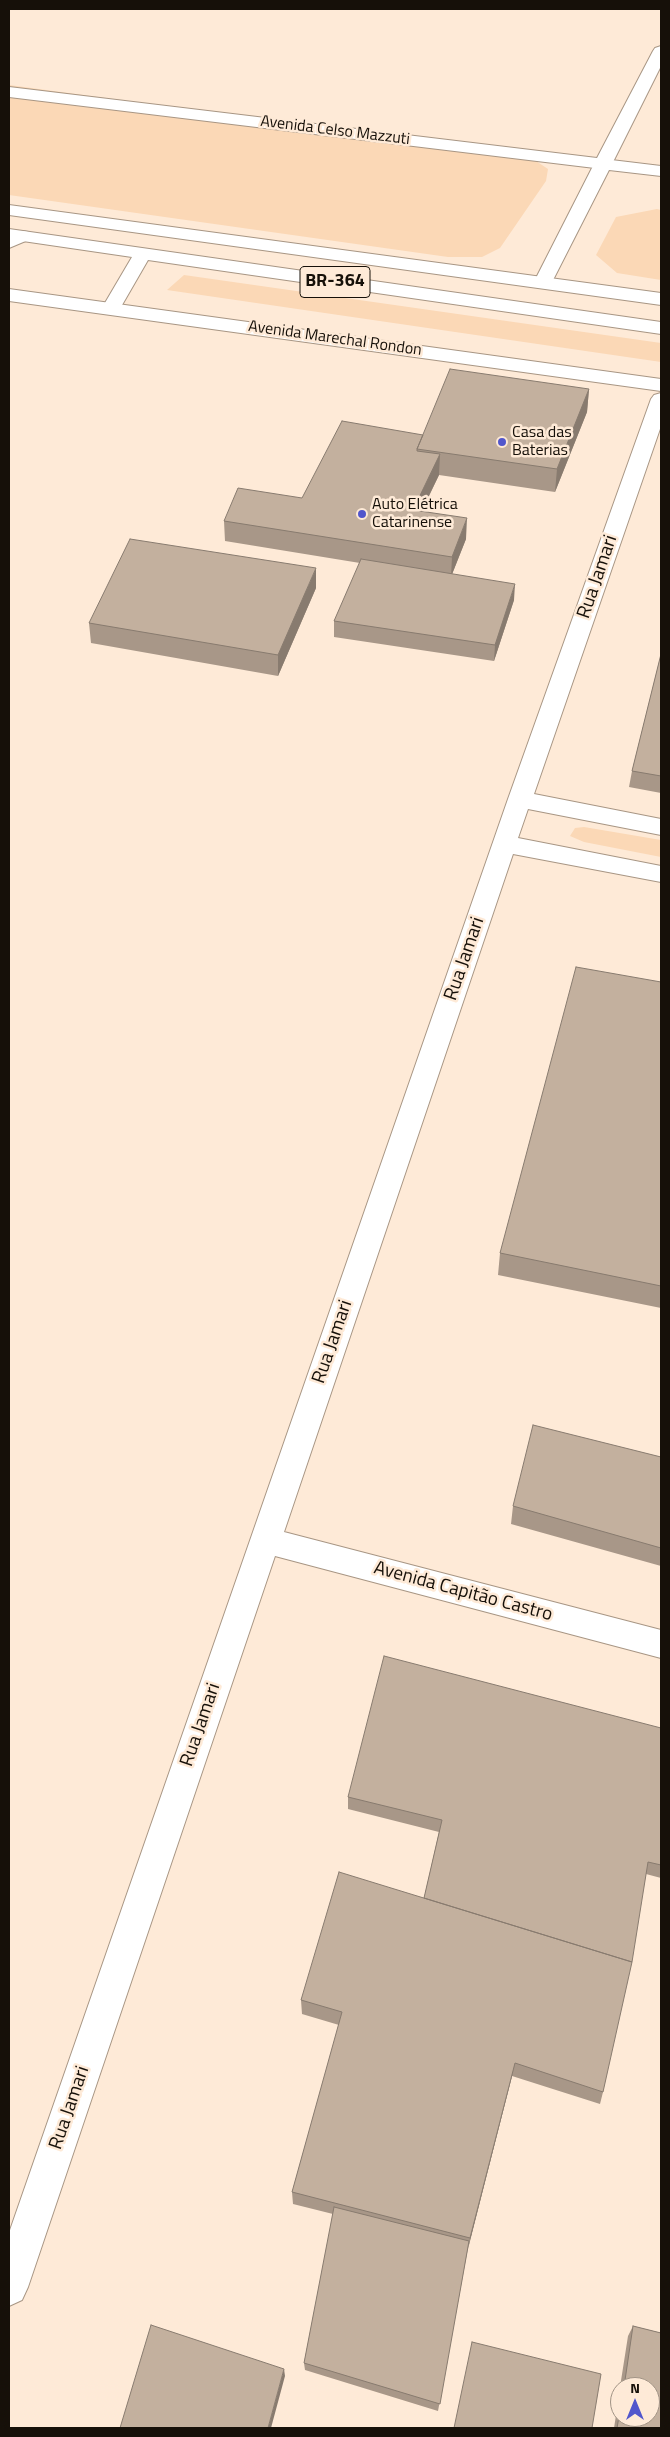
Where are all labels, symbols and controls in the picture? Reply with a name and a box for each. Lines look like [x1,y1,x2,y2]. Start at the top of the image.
street label: Avenida Celso Mazzuti [259,112,411,150]
road number: BR-364 [300,266,370,298]
street label: Avenida Marechal Rondon [247,317,423,361]
place label: Casa das Baterias [512,423,572,461]
marker: Casa das Baterias [496,436,508,448]
place label: Auto Elétrica Catarinense [372,495,458,533]
marker: Auto Elétrica Catarinense [356,508,368,520]
street label: Rua Jamari [573,532,623,622]
street label: Rua Jamari [440,914,490,1004]
street label: Rua Jamari [308,1297,358,1387]
street label: Avenida Capitão Castro [371,1557,555,1627]
street label: Rua Jamari [176,1680,226,1770]
street label: Rua Jamari [45,2063,95,2153]
north arrow [610,2377,660,2427]
text: N [630,2377,640,2398]

